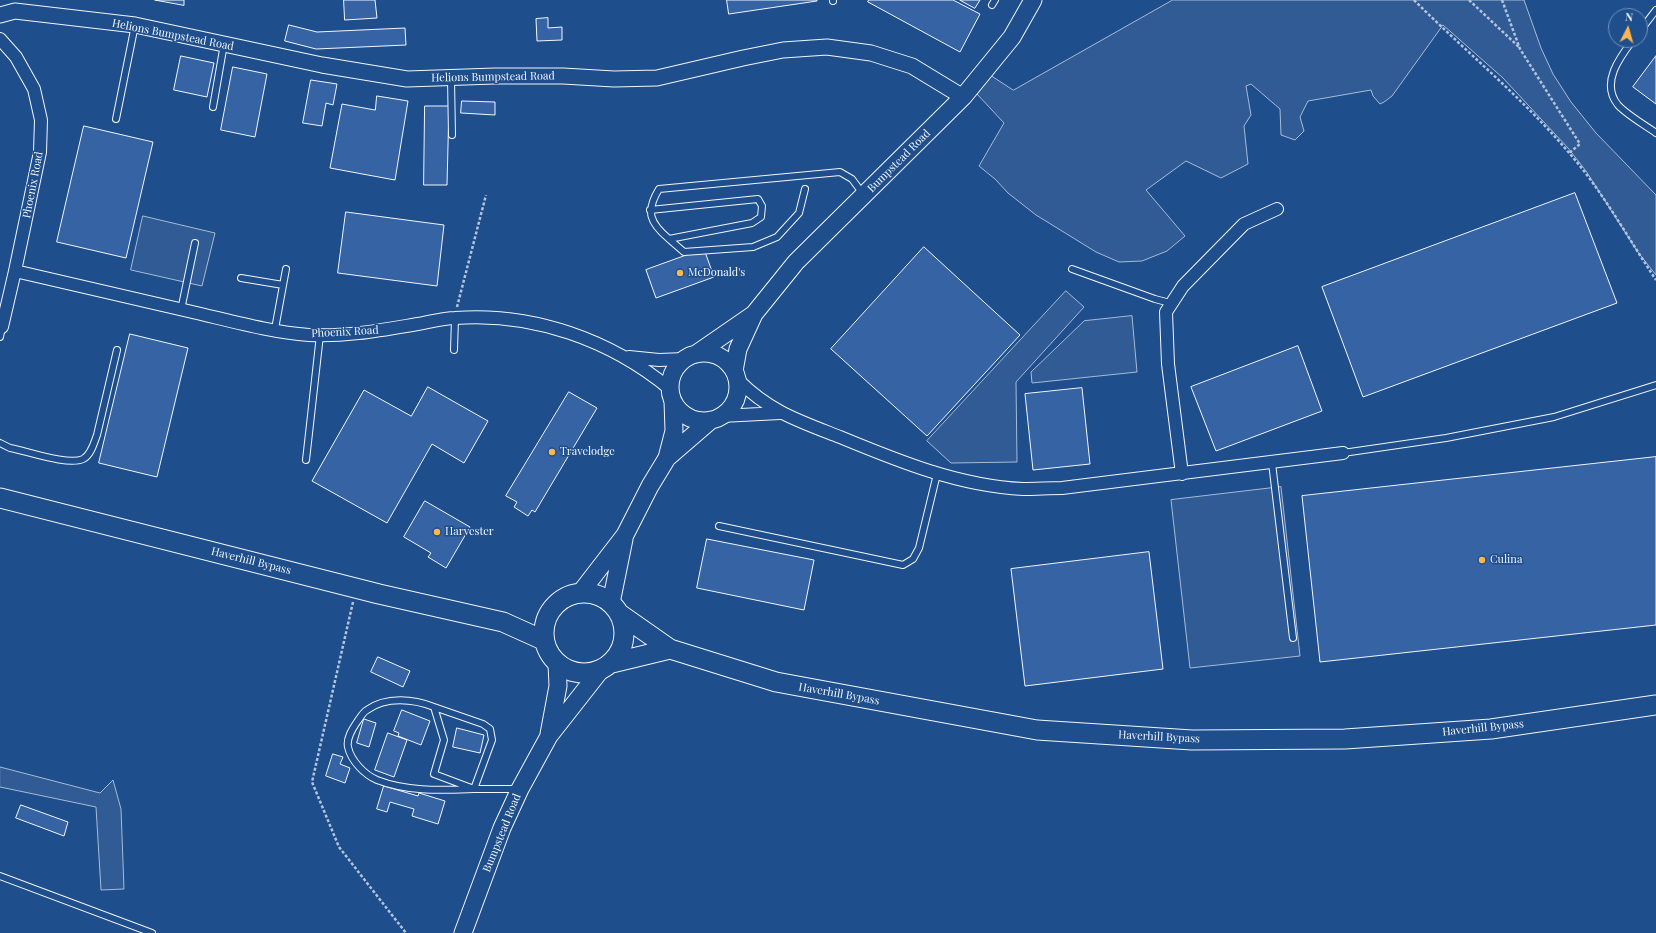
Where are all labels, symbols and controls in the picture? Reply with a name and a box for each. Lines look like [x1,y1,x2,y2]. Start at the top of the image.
north arrow [1608,8,1648,48]
text: N [1624,9,1634,24]
street label: Helions Bumpstead Road [111,17,235,53]
street label: Helions Bumpstead Road [431,69,555,85]
street label: Bumpstead Road [865,127,933,195]
street label: Phoenix Road [20,151,46,219]
place label: McDonald's [688,266,745,280]
marker: McDonald's [675,268,685,278]
street label: Phoenix Road [311,324,379,340]
place label: Travelodge [560,445,615,459]
marker: Travelodge [547,447,557,457]
place label: Harvester [445,525,494,539]
marker: Harvester [432,527,442,537]
street label: Haverhill Bypass [210,545,292,577]
place label: Culina [1490,553,1522,567]
marker: Culina [1477,555,1487,565]
street label: Haverhill Bypass [798,680,880,708]
street label: Haverhill Bypass [1442,717,1524,739]
street label: Haverhill Bypass [1118,728,1200,746]
street label: Bumpstead Road [480,792,524,874]

